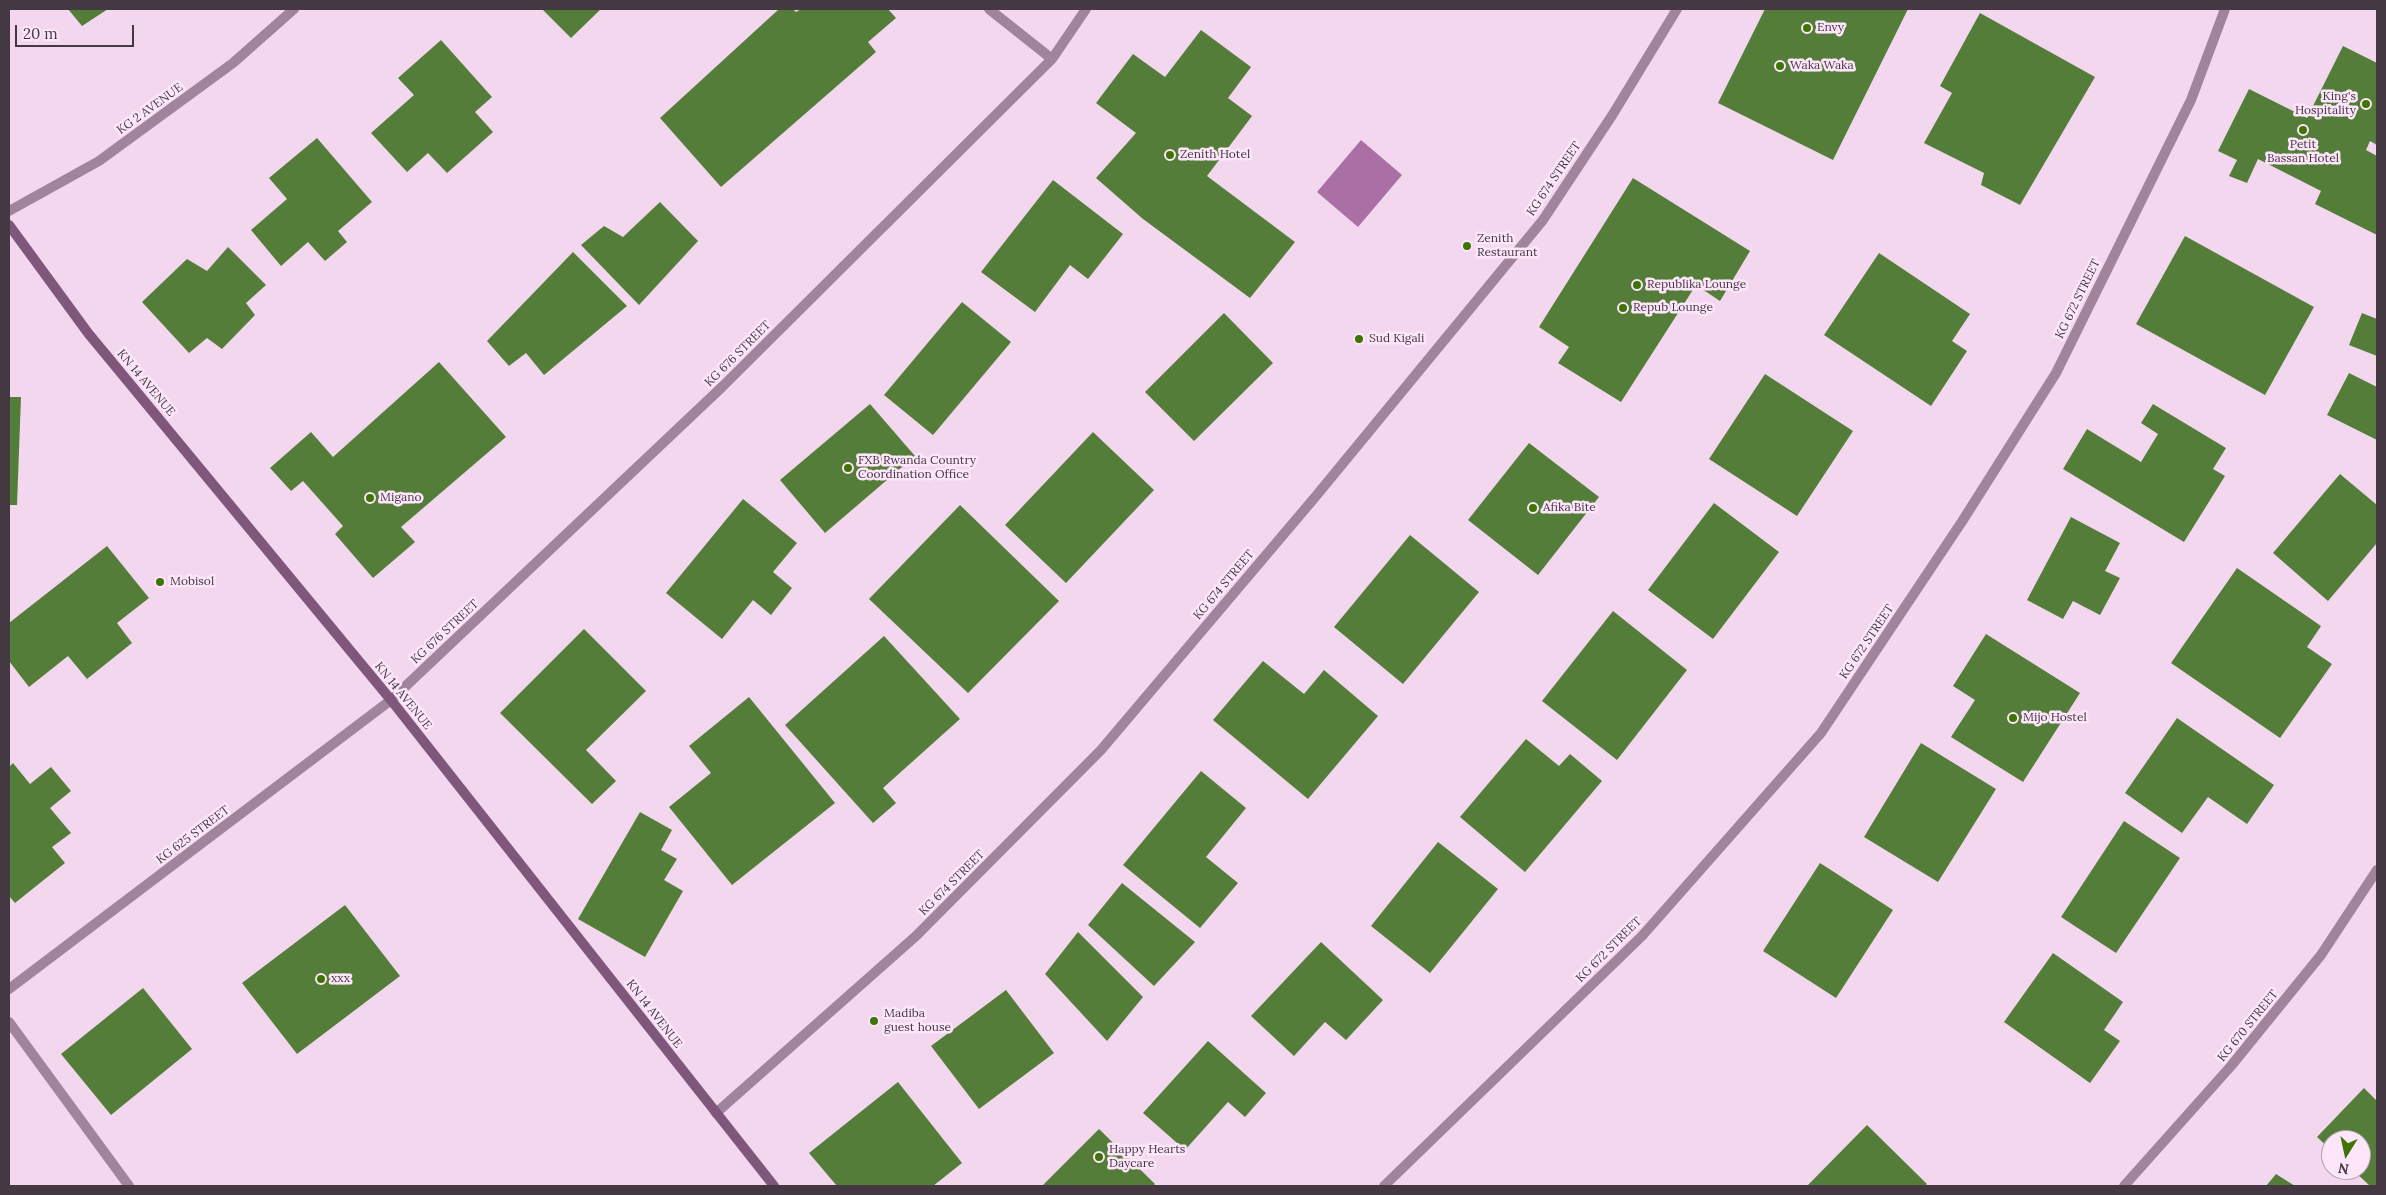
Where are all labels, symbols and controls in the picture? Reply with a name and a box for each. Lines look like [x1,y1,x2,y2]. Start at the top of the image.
scale bar [18,15,136,47]
place label: Envy [1817,21,1844,35]
marker: Envy [1801,22,1813,34]
text: 20 m [23,24,58,43]
place label: Waka Waka [1790,59,1854,73]
marker: Waka Waka [1774,60,1786,72]
street label: KG 2 AVENUE [114,80,186,138]
place label: King's Hospitality [2295,90,2356,118]
marker: King's Hospitality [2360,98,2372,110]
marker: Petit Bassan Hotel [2297,124,2309,136]
place label: Petit Bassan Hotel [2267,138,2339,166]
street label: KG 674 STREET [1524,139,1584,219]
place label: Zenith Hotel [1180,148,1250,162]
marker: Zenith Hotel [1164,149,1176,161]
place label: Zenith Restaurant [1477,232,1538,260]
marker: Zenith Restaurant [1461,240,1473,252]
street label: KG 672 STREET [2053,257,2103,341]
place label: Republika Lounge [1647,278,1746,292]
marker: Republika Lounge [1631,279,1643,291]
place label: Repub Lounge [1633,301,1713,315]
marker: Repub Lounge [1617,302,1629,314]
street label: KG 676 STREET [702,318,774,390]
place label: Sud Kigali [1369,332,1424,346]
marker: Sud Kigali [1353,333,1365,345]
street label: KN 14 AVENUE [114,347,178,419]
place label: FXB Rwanda Country Coordination Office [858,454,976,482]
marker: FXB Rwanda Country Coordination Office [842,462,854,474]
place label: Migano [380,491,422,505]
marker: Migano [364,492,376,504]
place label: Afika Bite [1543,501,1596,515]
marker: Afika Bite [1527,502,1539,514]
street label: KG 674 STREET [1191,547,1257,623]
place label: Mobisol [170,575,214,589]
marker: Mobisol [154,576,166,588]
street label: KG 676 STREET [408,597,482,667]
street label: KG 672 STREET [1837,602,1897,682]
street label: KN 14 AVENUE [371,659,435,733]
place label: Mijo Hostel [2023,711,2087,725]
marker: Mijo Hostel [2007,712,2019,724]
street label: KG 625 STREET [154,803,232,867]
street label: KG 674 STREET [916,847,988,919]
street label: KG 672 STREET [1573,914,1645,986]
place label: xxx [331,972,350,986]
marker: xxx [315,973,327,985]
street label: KN 14 AVENUE [623,977,685,1051]
street label: KG 670 STREET [2215,987,2281,1065]
place label: Madiba guest house [884,1007,951,1035]
marker: Madiba guest house [868,1015,880,1027]
north arrow [2321,1130,2371,1180]
place label: Happy Hearts Daycare [1109,1143,1185,1171]
marker: Happy Hearts Daycare [1093,1151,1105,1163]
text: N [2337,1159,2350,1179]

